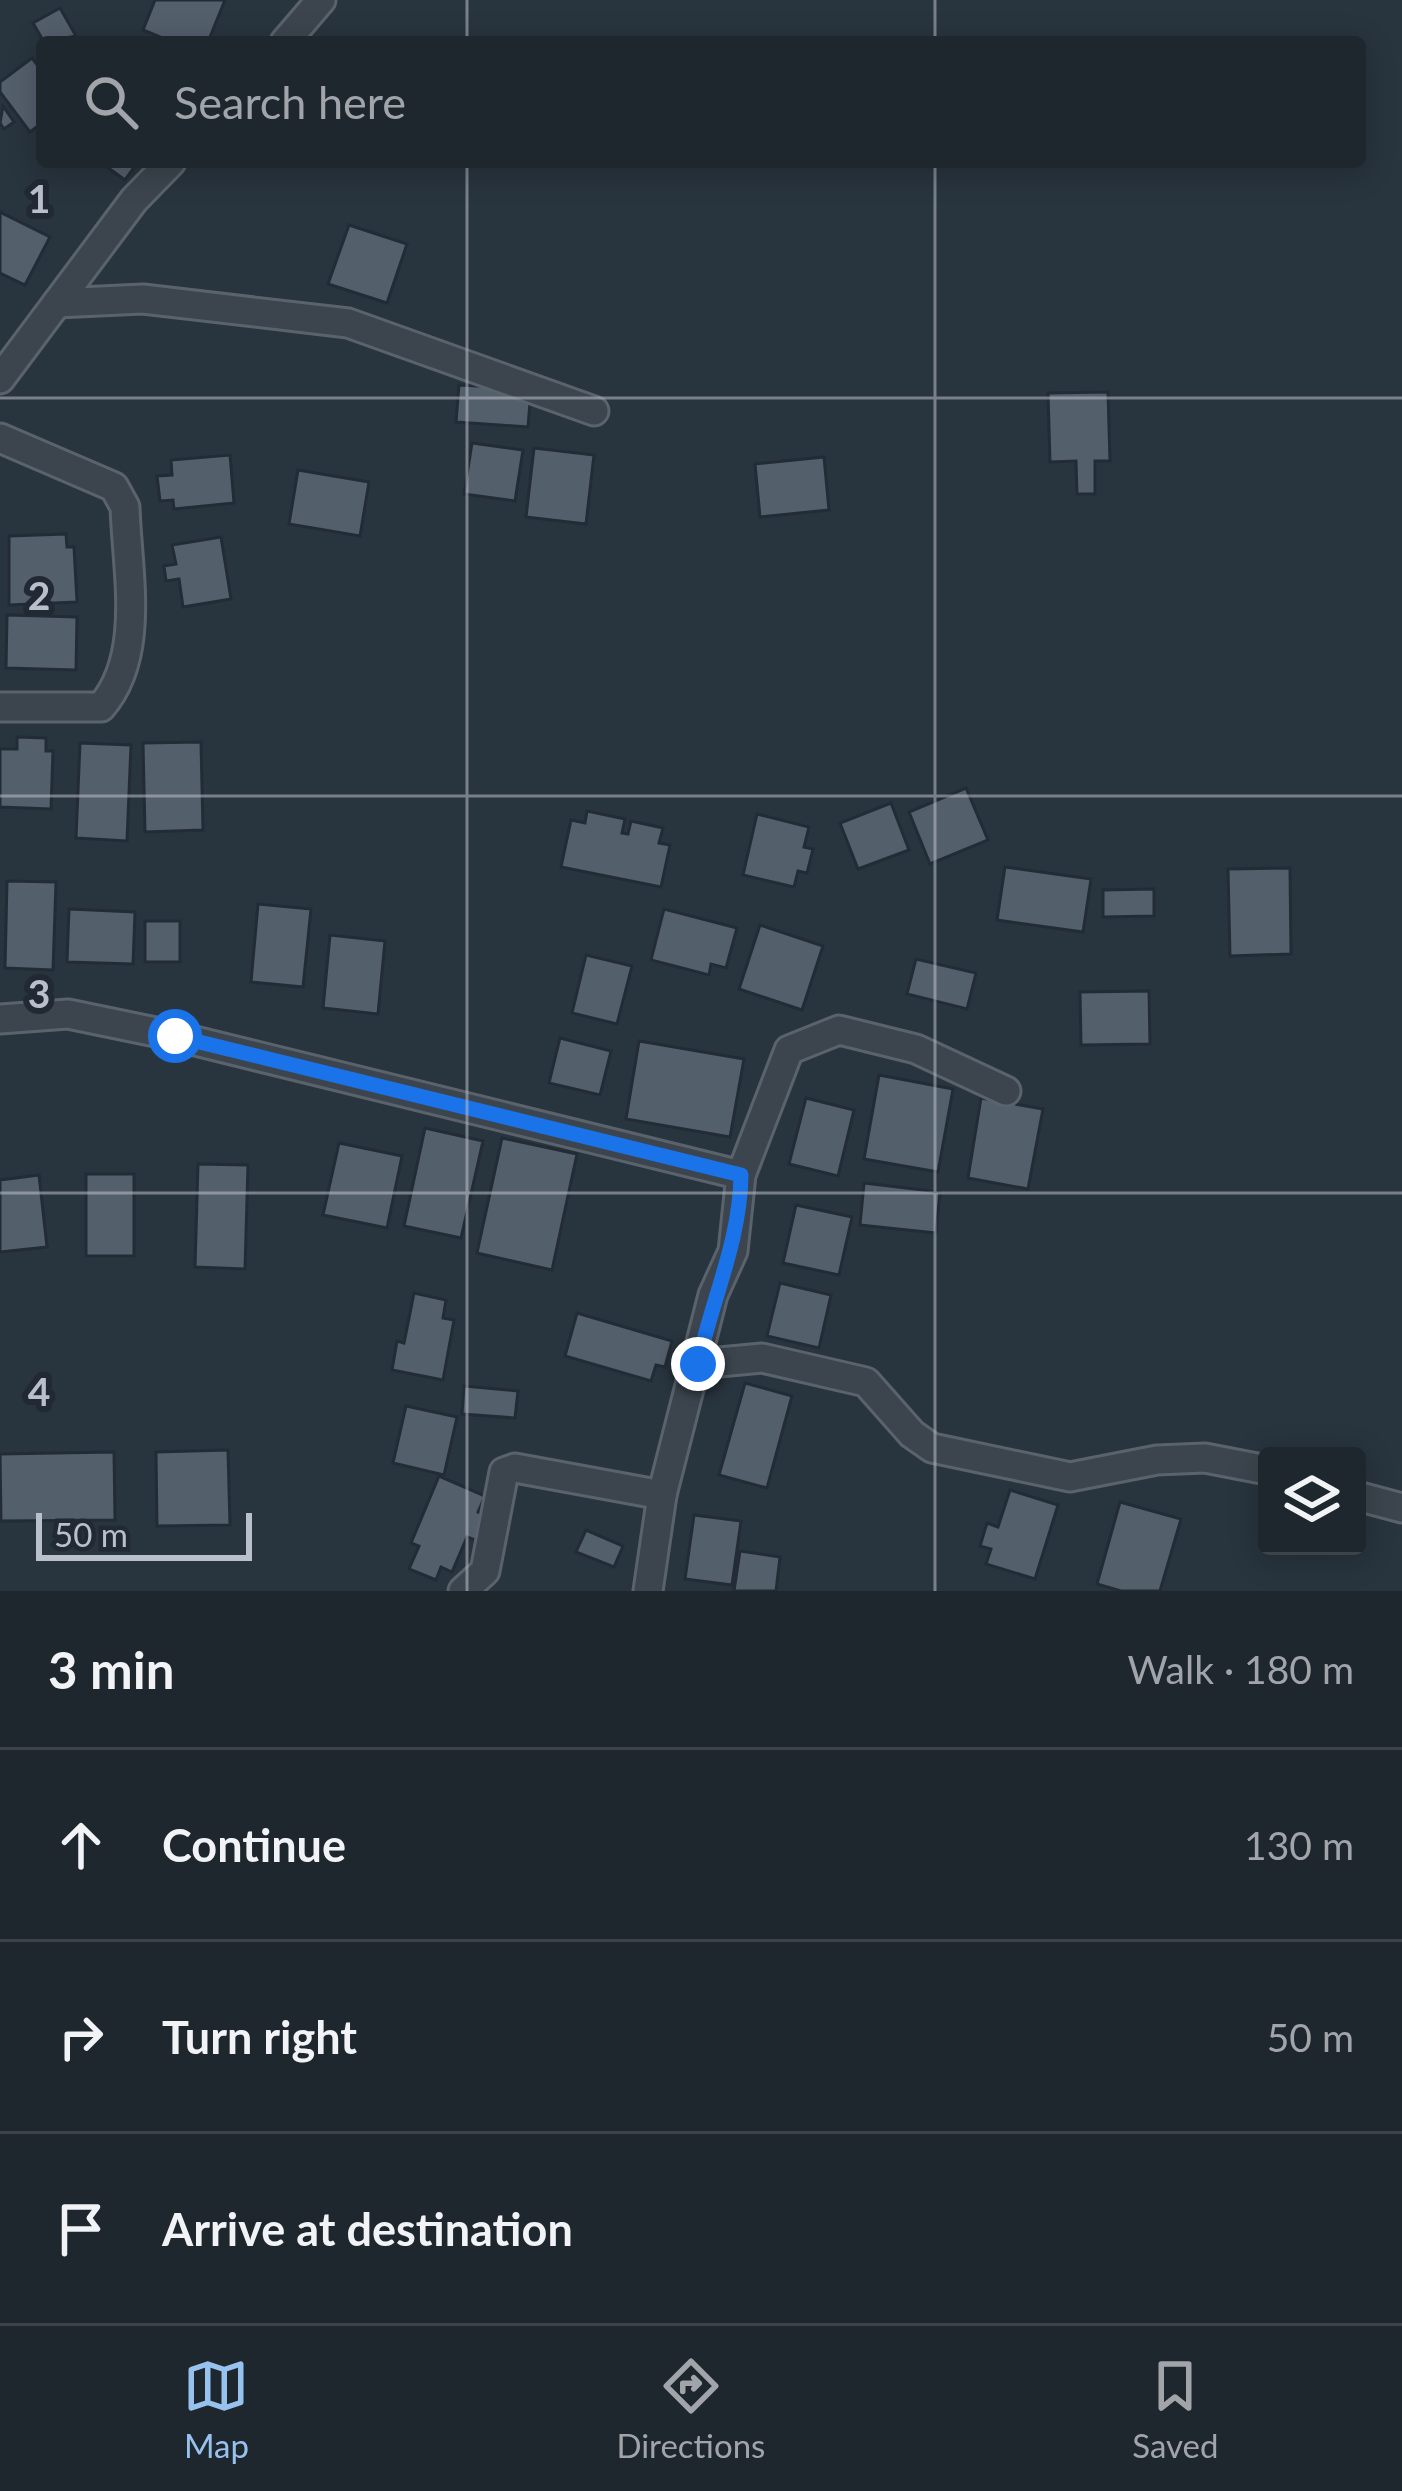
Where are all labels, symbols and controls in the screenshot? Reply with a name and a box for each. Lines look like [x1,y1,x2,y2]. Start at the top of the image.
search box [36,36,1366,168]
icon: search [78,69,144,135]
text: Search here [174,75,406,129]
text: 1 [28,175,50,221]
text: 2 [28,572,50,618]
text: 3 [28,970,50,1016]
route start [148,1009,202,1063]
route end [671,1337,725,1391]
text: 4 [28,1368,50,1414]
map controls [1258,1447,1366,1555]
button: layers [1258,1447,1366,1555]
scale bar [36,1507,252,1560]
text: 50 m [54,1514,128,1554]
text: 3 min [48,1639,174,1700]
text: Walk · 180 m [1127,1646,1354,1692]
icon: ahead [48,1812,114,1878]
text: Continue [162,1818,346,1872]
text: 130 m [1244,1822,1354,1868]
icon: right [48,2004,114,2070]
text: Turn right [162,2010,357,2064]
text: 50 m [1267,2014,1354,2060]
icon: arrive [48,2196,114,2262]
text: Arrive at destination [162,2202,573,2256]
tab: Map [183,2353,249,2465]
tab: Directions [616,2353,765,2465]
tab: Saved [1132,2353,1219,2465]

